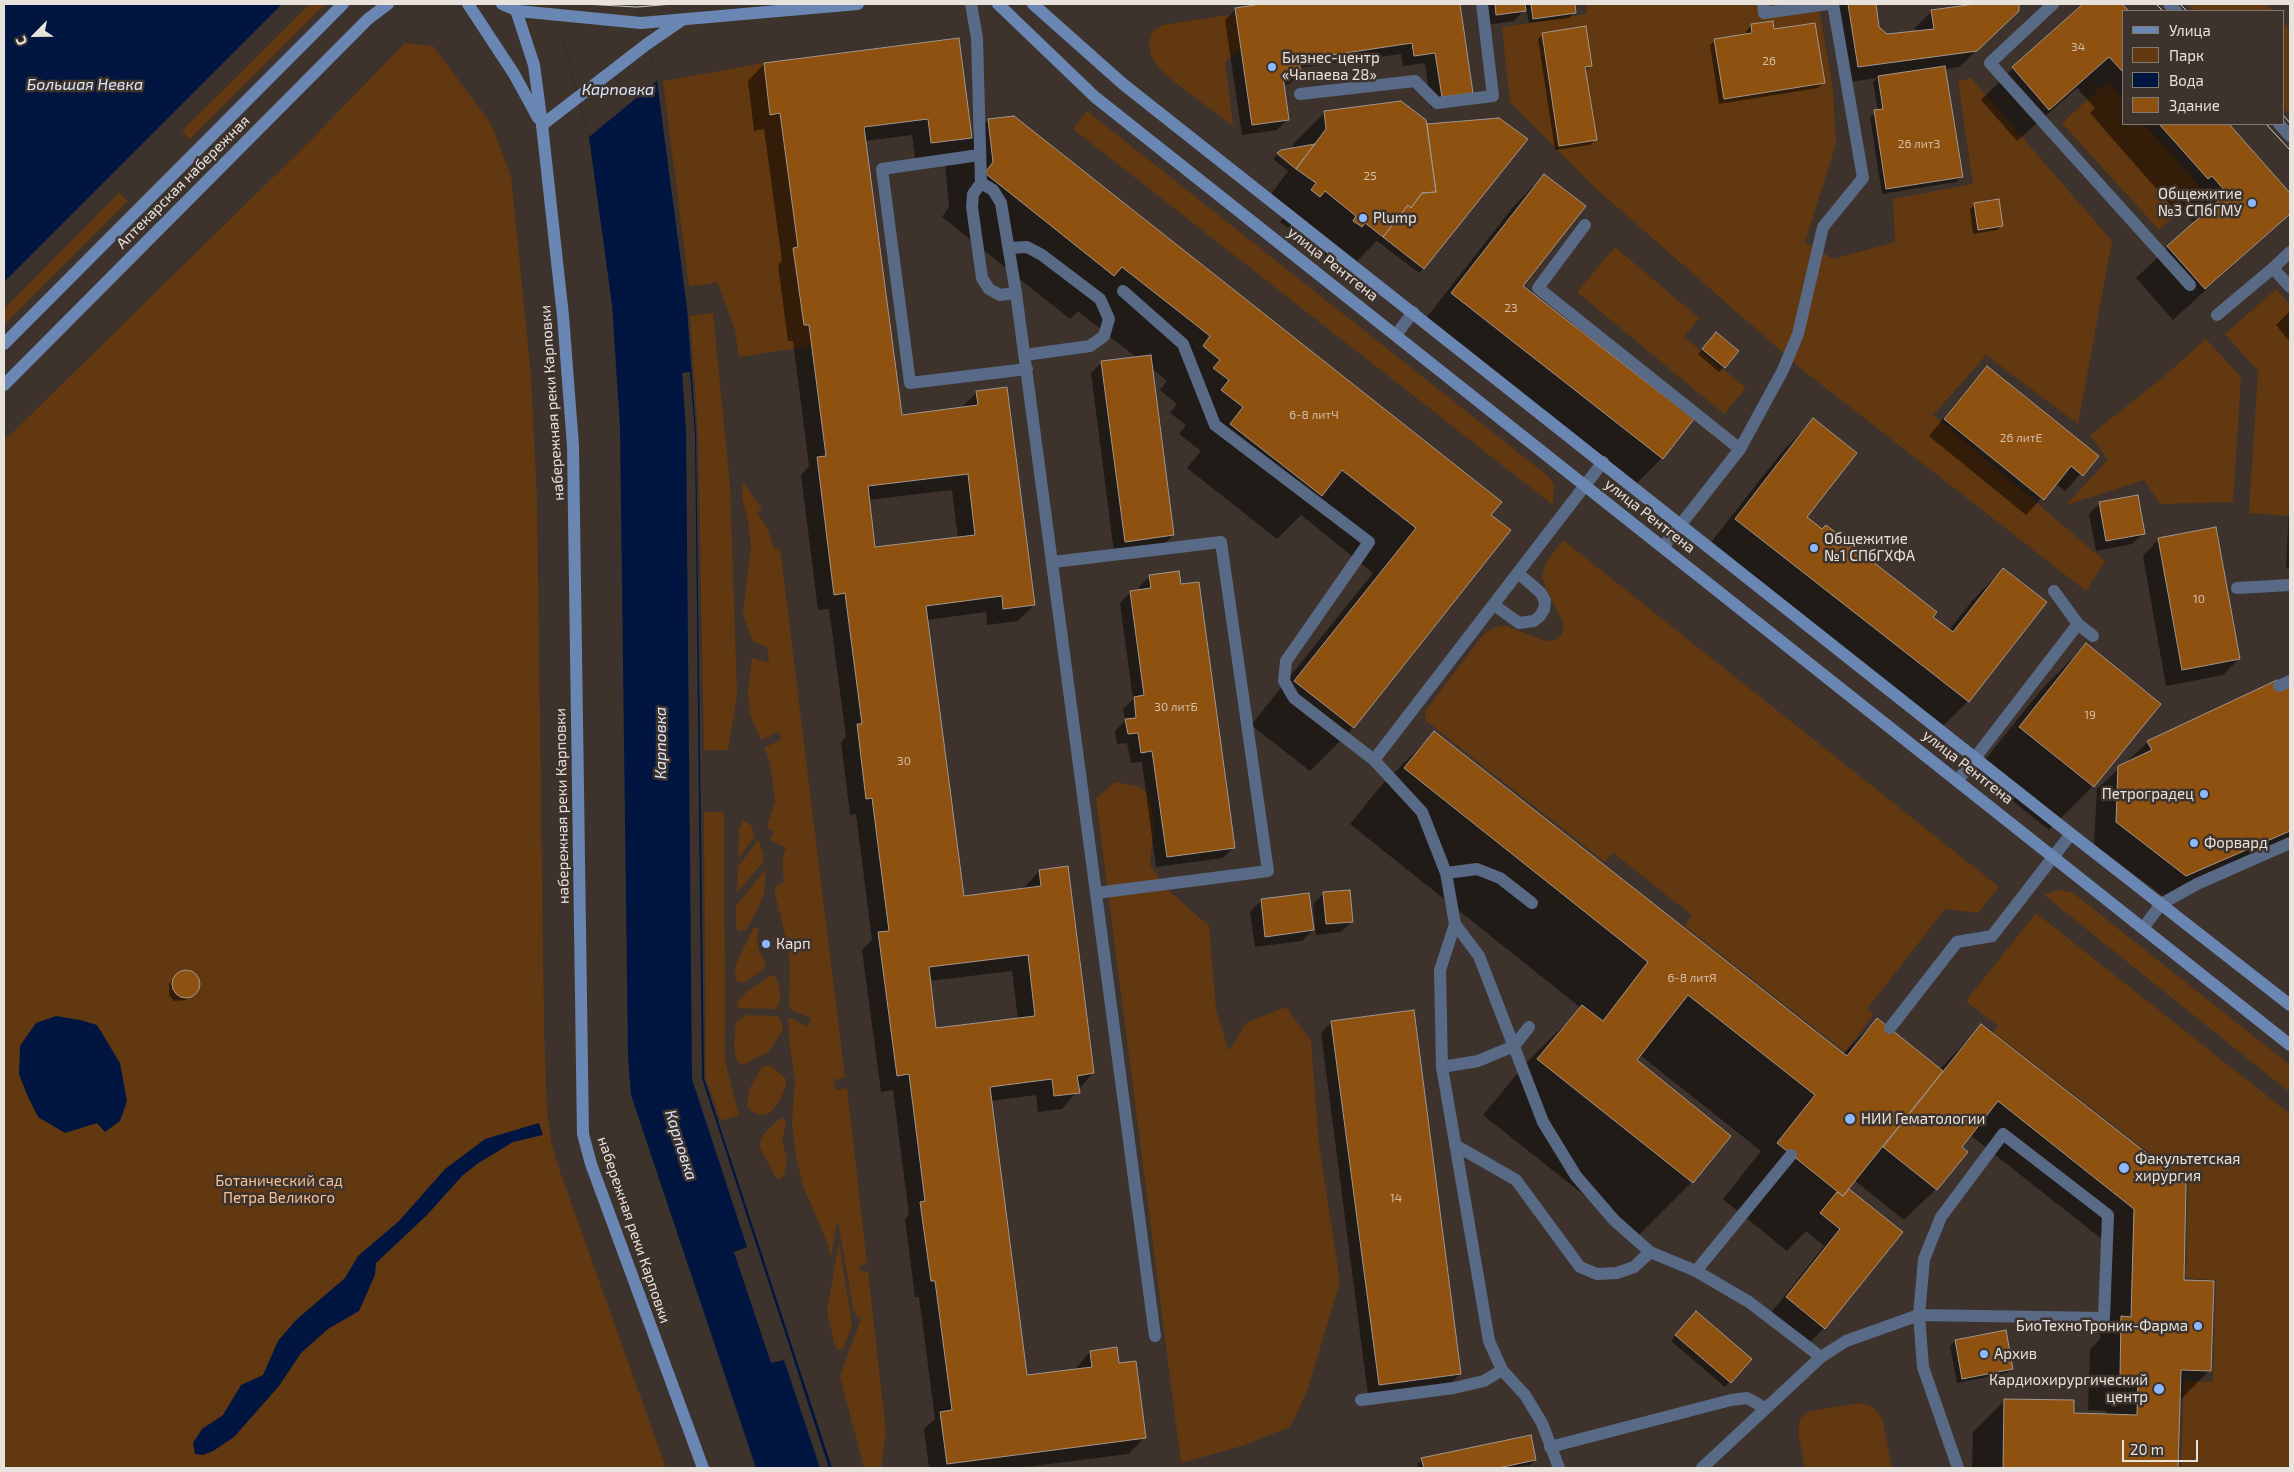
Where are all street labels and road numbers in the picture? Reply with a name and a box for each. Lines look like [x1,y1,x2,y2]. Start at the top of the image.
street label: Аптекарская набережная [113,112,253,252]
street label: улица Рентгена [1284,223,1382,305]
street label: набережная реки Карповки [536,305,568,501]
street label: улица Рентгена [1601,475,1699,557]
street label: набережная реки Карповки [551,708,573,904]
street label: улица Рентгена [1919,726,2017,808]
street label: набережная реки Карповки [594,1134,674,1326]

